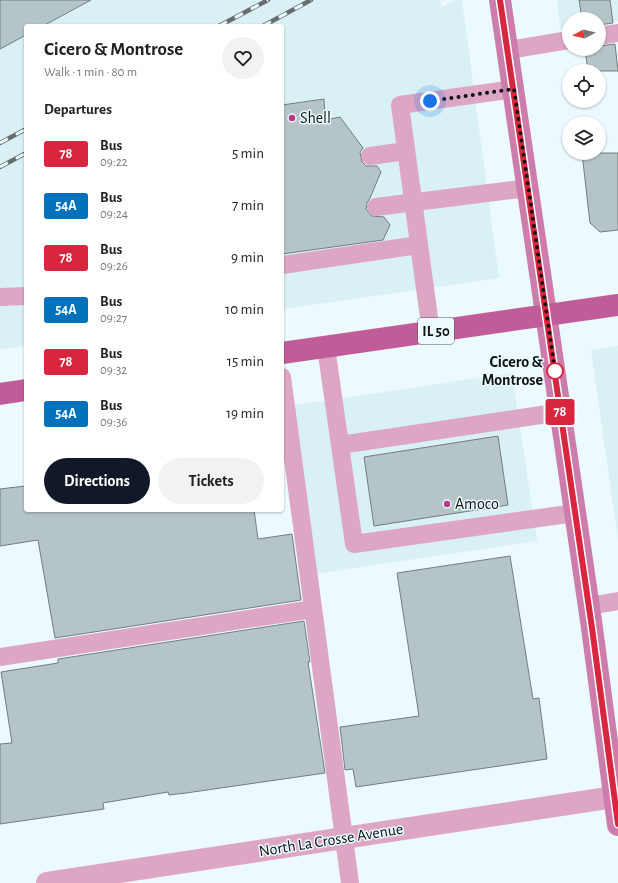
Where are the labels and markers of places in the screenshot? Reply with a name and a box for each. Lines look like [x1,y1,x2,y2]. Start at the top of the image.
place label: Shell [300,110,331,126]
marker: Shell [287,113,297,123]
place label: Cicero & Montrose [482,354,544,388]
marker: Cicero & Montrose [546,362,564,380]
place label: Amoco [455,496,499,512]
marker: Amoco [442,499,452,509]

